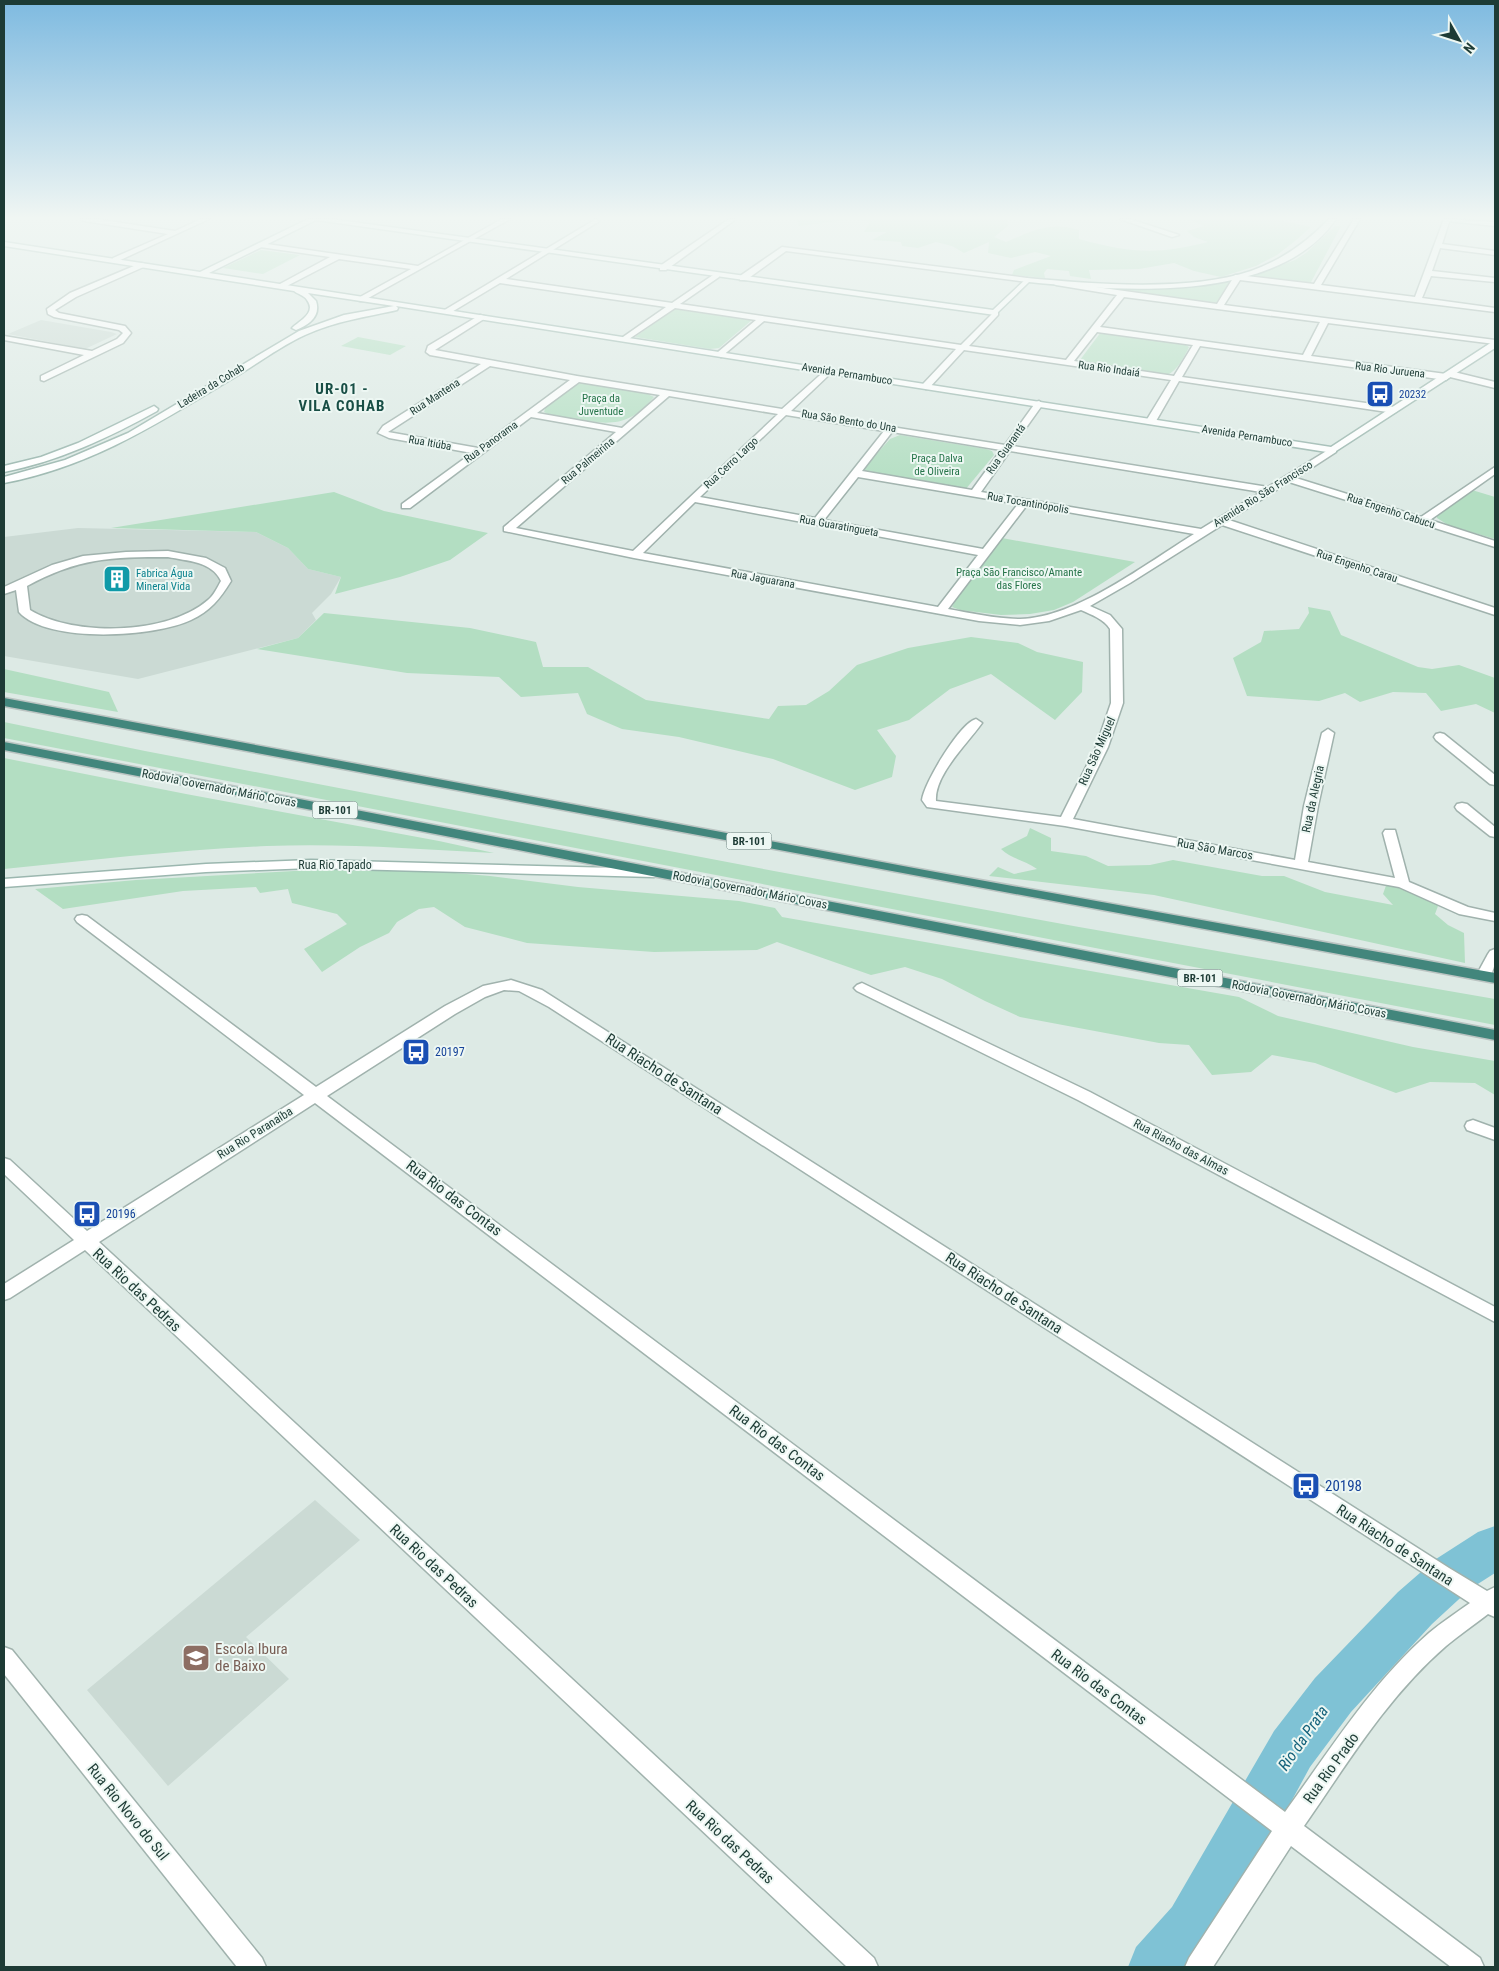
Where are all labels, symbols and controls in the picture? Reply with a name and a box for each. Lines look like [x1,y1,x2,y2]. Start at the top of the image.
north arrow [1434,15,1484,65]
text: N [1460,40,1478,57]
street label: Rua Rio Indaiá [1077,358,1141,380]
street label: Rua Rio Juruena [1354,359,1426,381]
street label: Avenida Pernambuco [801,360,894,388]
street label: Ladeira da Cohab [175,361,247,411]
street label: Rua Mantena [408,376,462,418]
bus stop icon: 20232 [1365,379,1395,409]
district label: UR-01 - VILA COHAB [299,380,385,415]
place label: 20232 [1399,388,1426,401]
park label: Praça da Juventude [579,392,623,418]
street label: Rua São Bento do Una [801,407,897,435]
street label: Rua Panorama [462,418,520,466]
street label: Rua Guarantá [984,422,1028,476]
street label: Avenida Pernambuco [1201,422,1294,450]
street label: Rua Itiúba [407,433,453,453]
street label: Rua Cerro Largo [701,434,761,492]
street label: Rua Palmeirina [559,435,617,487]
park label: Praça Dalva de Oliveira [911,452,963,478]
street label: Avenida Rio São Francisco [1211,458,1315,530]
street label: Rua Tocantinópolis [986,489,1070,517]
street label: Rua Engenho Cabucu [1345,491,1437,531]
street label: Rua Guaratingueta [798,513,880,539]
street label: Rua Engenho Carau [1315,547,1399,585]
building icon: Fabrica Água Mineral Vida [102,564,132,594]
park label: Praça São Francisco/Amante das Flores [956,566,1082,592]
place label: Fabrica Água Mineral Vida [136,567,193,593]
street label: Rua Jaguarana [730,567,796,591]
street label: Rua São Miguel [1076,715,1118,787]
street label: Rua da Alegria [1299,764,1327,834]
street label: Rodovia Governador Mário Covas [141,766,297,810]
road number: BR-101 [312,802,358,818]
road number: BR-101 [726,832,772,849]
street label: Rua São Marcos [1176,835,1254,863]
street label: Rua Rio Tapado [298,858,372,872]
street label: Rodovia Governador Mário Covas [672,868,828,912]
road number: BR-101 [1178,970,1222,986]
street label: Rodovia Governador Mário Covas [1231,977,1387,1021]
street label: Rua Riacho de Santana [602,1029,726,1119]
bus stop icon: 20197 [401,1037,431,1067]
place label: 20197 [435,1045,465,1059]
street label: Rua Rio Paranaíba [215,1104,295,1162]
street label: Rua Riacho das Almas [1131,1116,1231,1178]
street label: Rua Rio das Contas [403,1156,505,1240]
bus stop icon: 20196 [72,1199,102,1229]
place label: 20196 [106,1207,136,1221]
street label: Rua Rio das Pedras [89,1245,185,1336]
street label: Rua Riacho de Santana [942,1248,1066,1338]
street label: Rua Rio das Contas [726,1401,828,1485]
bus stop icon: 20198 [1291,1471,1321,1501]
place label: 20198 [1325,1477,1362,1495]
street label: Rua Riacho de Santana [1333,1500,1457,1590]
street label: Rua Rio das Pedras [386,1521,482,1612]
place label: Escola Ibura de Baixo [215,1640,288,1675]
school or university icon: Escola Ibura de Baixo [181,1643,211,1673]
street label: Rua Rio das Contas [1048,1645,1150,1729]
water label: Rio da Prata [1274,1702,1332,1774]
street label: Rua Rio Prado [1299,1729,1363,1807]
street label: Rua Rio Novo do Sul [84,1760,172,1864]
street label: Rua Rio das Pedras [682,1797,778,1888]

